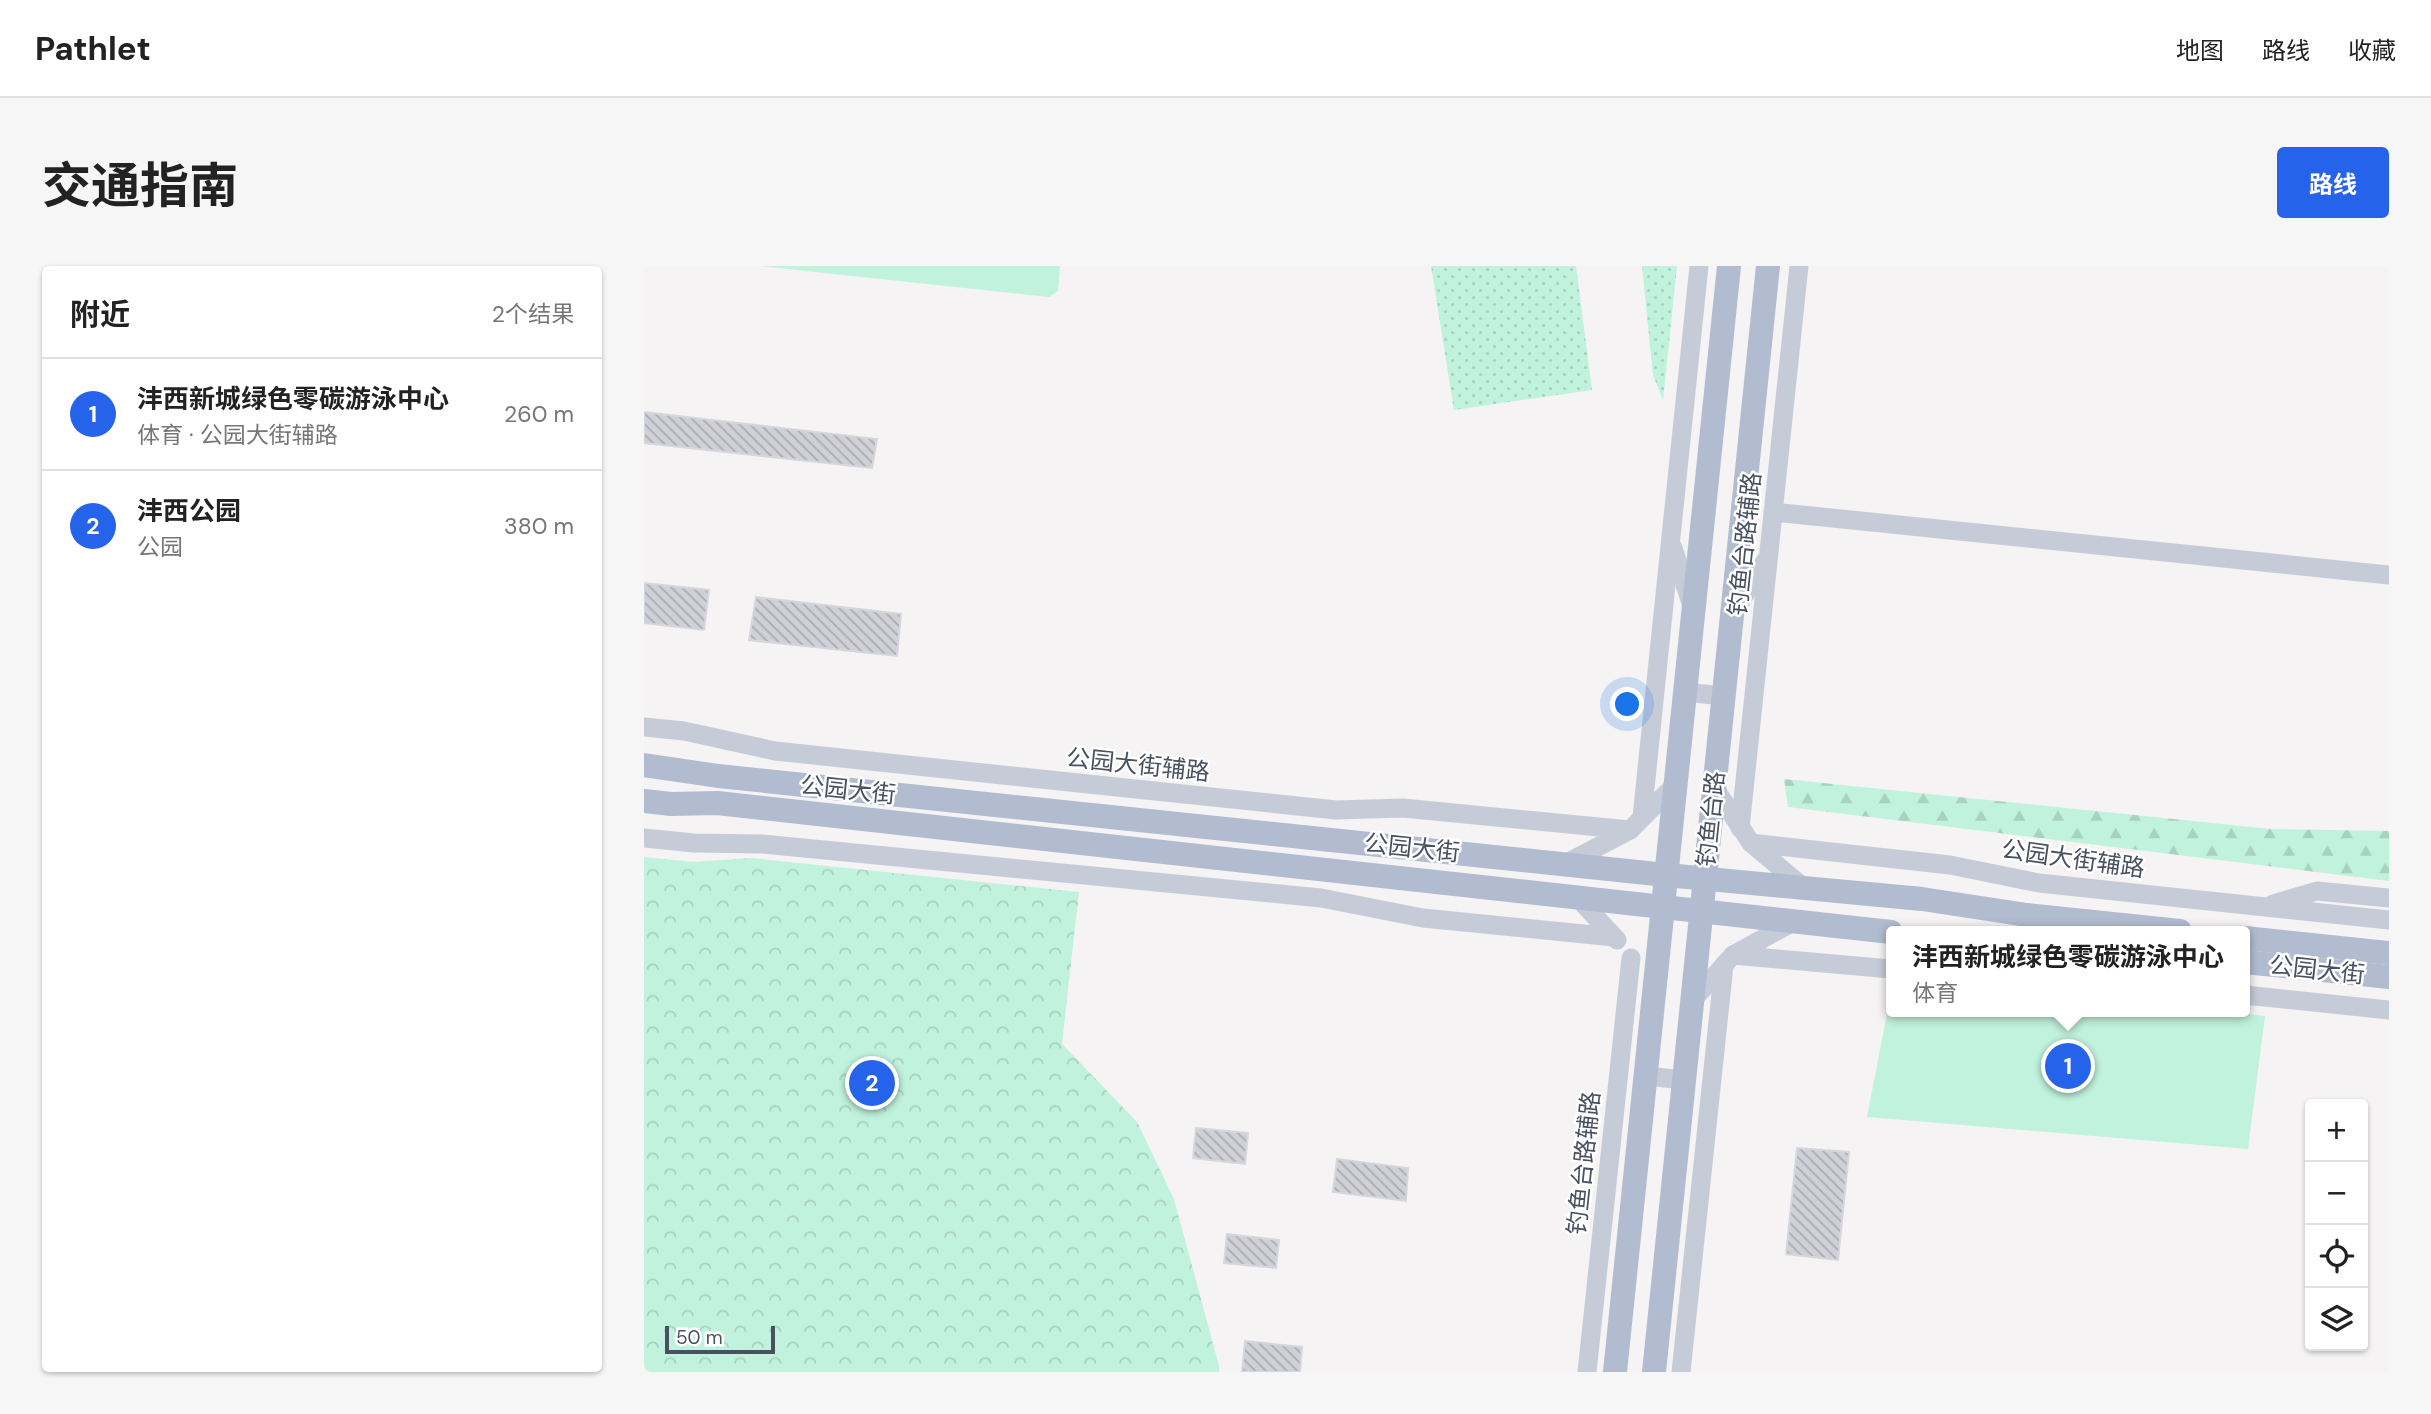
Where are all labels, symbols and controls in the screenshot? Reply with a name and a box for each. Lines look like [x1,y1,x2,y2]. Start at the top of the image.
text: Pathlet [35,27,151,70]
text: 地图 [2176,35,2224,66]
text: 路线 [2262,35,2310,66]
text: 收藏 [2348,35,2396,66]
button: 路线 [2277,147,2389,218]
text: 交通指南 [42,154,238,218]
text: 附近 [70,295,130,334]
text: 2个结果 [492,299,574,329]
text: 沣西新城绿色零碳游泳中心 [137,382,449,416]
text: 1 [89,399,97,429]
text: 260 m [504,399,574,429]
text: 体育 · 公园大街辅路 [137,420,338,450]
street label: 钓鱼台路辅路 [1722,471,1767,617]
text: 沣西公园 [137,494,241,528]
text: 2 [86,511,100,541]
text: 380 m [504,511,574,541]
text: 公园 [137,532,183,562]
your location [1610,687,1644,721]
street label: 公园大街辅路 [1065,742,1211,787]
street label: 公园大街 [799,769,897,810]
street label: 钓鱼台路 [1690,770,1731,868]
street label: 公园大街 [1363,827,1461,868]
street label: 公园大街辅路 [2000,833,2147,884]
popup [1886,926,2250,1017]
text: 沣西新城绿色零碳游泳中心 [1912,940,2224,974]
street label: 公园大街 [2268,949,2366,990]
text: 体育 [1912,978,1958,1008]
pin: 1 [2045,1040,2091,1092]
pin: 2 [849,1057,895,1109]
street label: 钓鱼台路辅路 [1561,1090,1606,1236]
map controls [2305,1099,2368,1351]
button: + [2305,1099,2368,1162]
button: − [2305,1162,2368,1225]
button: locate [2305,1225,2368,1288]
button: layers [2305,1288,2368,1351]
scale bar [665,1323,775,1355]
text: 50 m [676,1325,723,1350]

